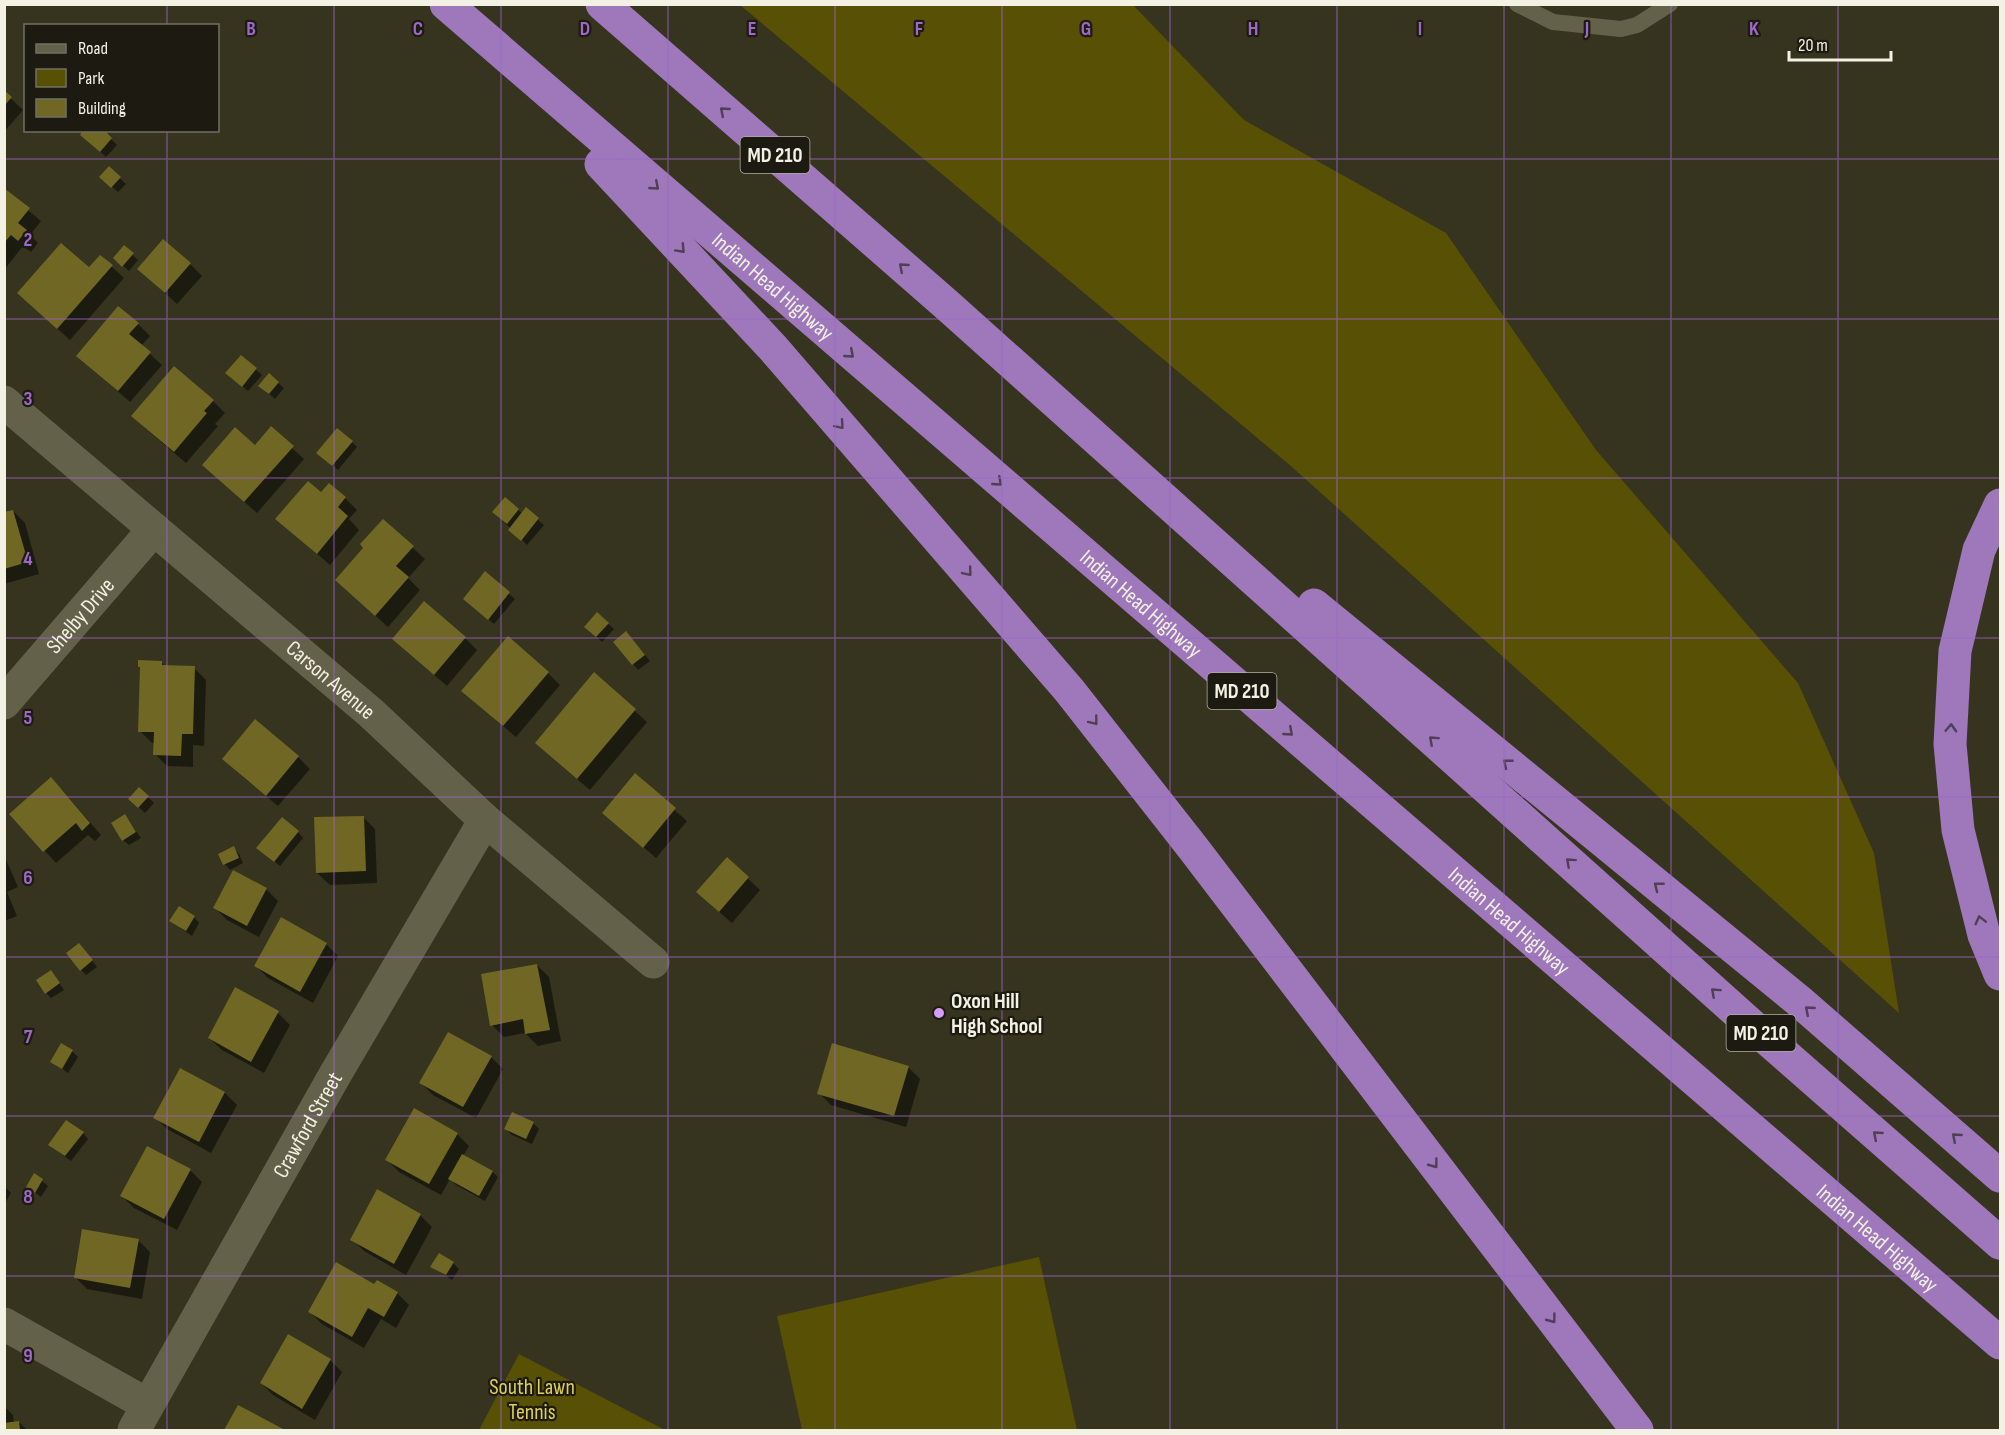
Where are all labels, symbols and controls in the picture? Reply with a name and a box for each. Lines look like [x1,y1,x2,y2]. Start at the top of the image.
text: B [246,17,256,41]
text: C [413,17,423,41]
text: D [580,17,590,41]
text: E [748,17,756,41]
text: F [915,17,923,41]
text: G [1081,17,1091,41]
text: H [1248,17,1258,41]
text: I [1418,17,1422,41]
text: J [1584,17,1589,41]
text: K [1749,17,1759,41]
legend [24,24,219,132]
scale bar [1789,24,1891,62]
text: 20 m [1798,35,1828,56]
text: Road [78,38,108,59]
text: Park [78,68,104,89]
text: Building [78,98,126,119]
one-way arrow [721,107,731,118]
road number: MD 210 [740,137,810,173]
one-way arrow [648,179,659,190]
street label: Indian Head Highway [706,227,839,347]
text: 2 [24,228,32,252]
one-way arrow [674,243,685,253]
one-way arrow [899,263,910,274]
one-way arrow [843,347,854,358]
text: 3 [24,387,33,411]
one-way arrow [833,418,844,429]
one-way arrow [991,475,1002,486]
street label: Indian Head Highway [1074,544,1207,665]
text: 4 [23,547,33,571]
one-way arrow [961,565,972,576]
street label: Shelby Drive [41,573,121,659]
street label: Carson Avenue [280,635,380,726]
road number: MD 210 [1208,673,1276,709]
text: 5 [24,706,33,730]
one-way arrow [1086,715,1097,726]
one-way arrow [1945,723,1958,732]
one-way arrow [1282,725,1293,736]
one-way arrow [1429,736,1440,747]
one-way arrow [1503,759,1514,770]
one-way arrow [1566,858,1577,869]
street label: Indian Head Highway [1442,862,1575,982]
text: 6 [23,866,33,890]
one-way arrow [1654,883,1665,894]
one-way arrow [1974,915,1987,925]
place label: Oxon Hill High School [951,988,1042,1040]
one-way arrow [1711,988,1722,999]
marker: Oxon Hill High School [932,1006,946,1020]
one-way arrow [1805,1006,1816,1017]
road number: MD 210 [1726,1015,1796,1051]
text: 7 [24,1025,33,1049]
street label: Crawford Street [267,1067,349,1183]
one-way arrow [1873,1131,1884,1142]
one-way arrow [1952,1134,1963,1145]
one-way arrow [1427,1157,1438,1168]
street label: Indian Head Highway [1810,1179,1944,1299]
text: 8 [23,1185,33,1209]
one-way arrow [1545,1312,1556,1323]
text: 9 [23,1344,33,1368]
park label: South Lawn Tennis [489,1374,575,1426]

